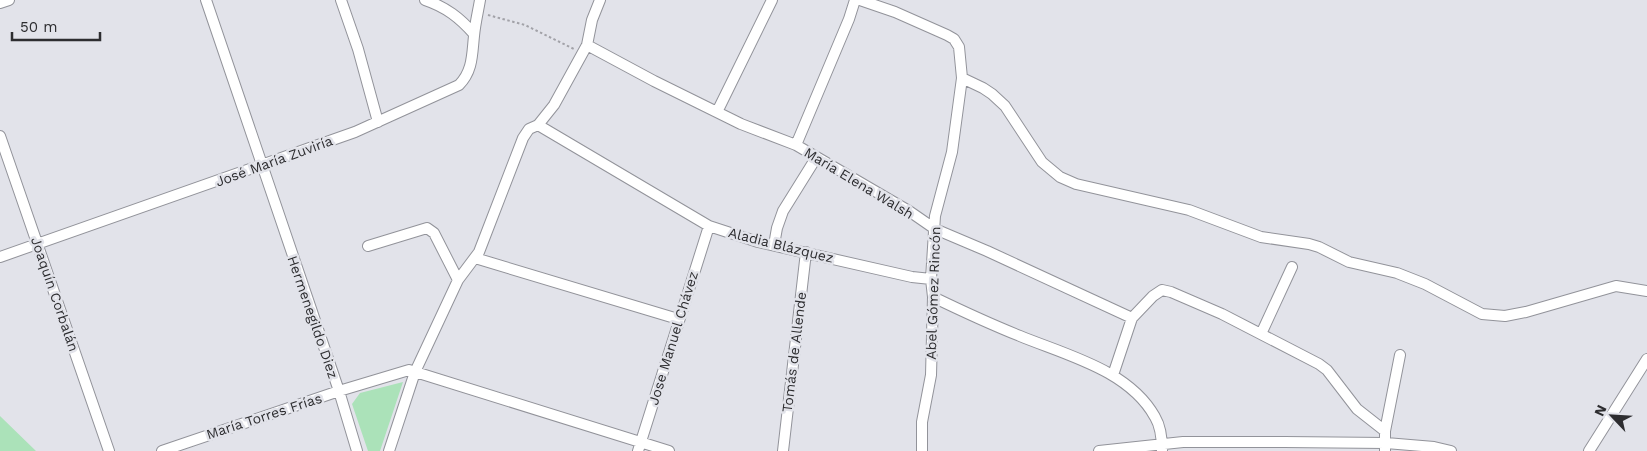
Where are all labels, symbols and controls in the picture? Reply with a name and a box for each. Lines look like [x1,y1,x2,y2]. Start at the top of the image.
scale bar [12,10,100,42]
text: 50 m [20,18,57,36]
street label: José María Zuviría [213,132,335,190]
street label: María Elena Walsh [801,144,917,222]
street label: Aladia Blázquez [727,224,835,266]
street label: Abel Gómez Rincón [923,226,943,360]
street label: Joaquín Corbalán [28,235,82,353]
street label: Hermenegildo Diez [284,253,342,381]
street label: Jose Manuel Chávez [645,269,701,407]
street label: Tomás de Allende [779,291,809,413]
street label: María Torres Frías [204,390,324,442]
north arrow [1587,391,1637,441]
text: N [1591,402,1610,419]

